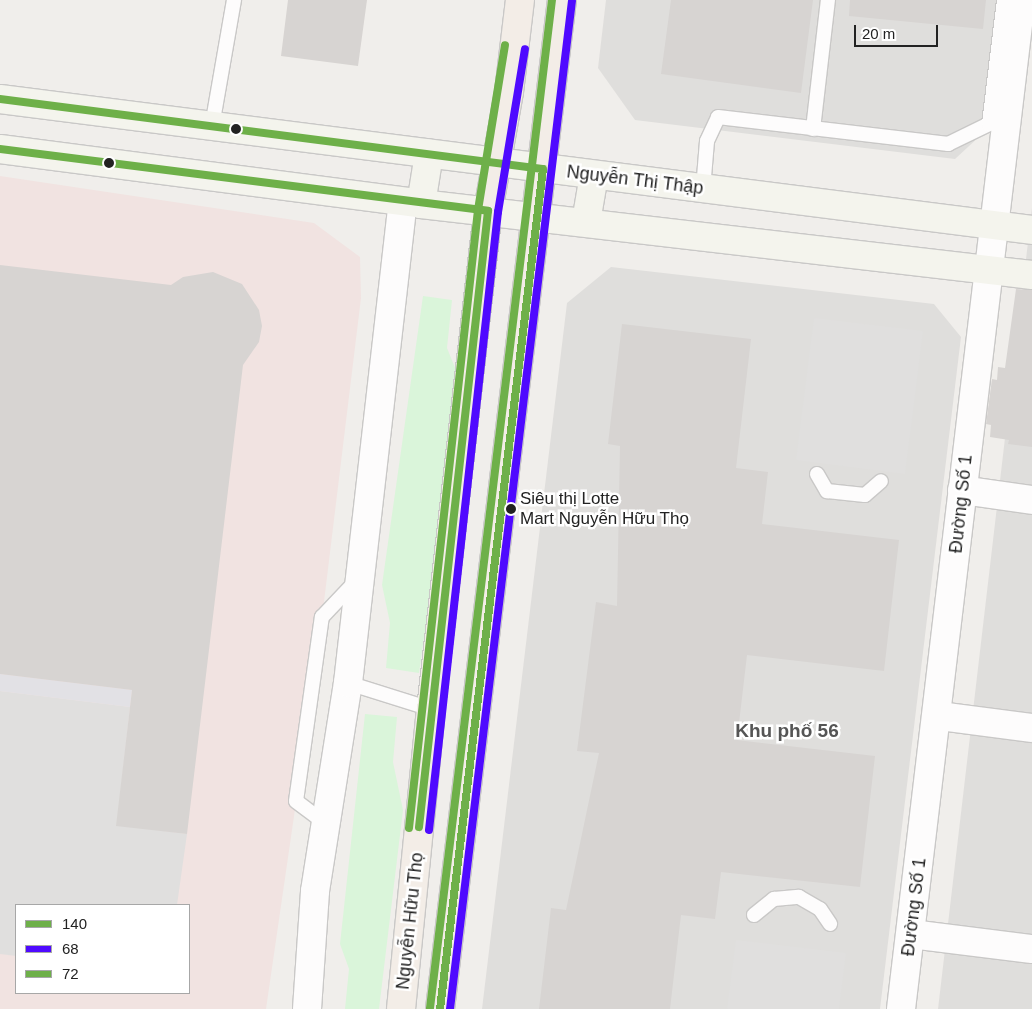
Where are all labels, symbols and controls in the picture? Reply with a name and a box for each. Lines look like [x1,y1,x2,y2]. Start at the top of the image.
scale bar [857,15,941,47]
text: 20 m [862,25,895,42]
unlabelled marker [231,124,241,134]
unlabelled marker [104,158,114,168]
street label: Nguyễn Thị Thập [565,161,705,199]
street label: Đường Số 1 [945,454,977,554]
place label: Siêu thị Lotte Mart Nguyễn Hữu Thọ [520,489,689,529]
marker: Siêu thị Lotte Mart Nguyễn Hữu Thọ [506,504,516,514]
district label: Khu phố 56 [735,720,839,742]
street label: Nguyễn Hữu Thọ [392,851,428,991]
street label: Đường Số 1 [897,857,931,957]
legend [15,904,190,994]
text: 140 [62,915,87,932]
text: 68 [62,940,79,957]
text: 72 [62,965,79,982]

